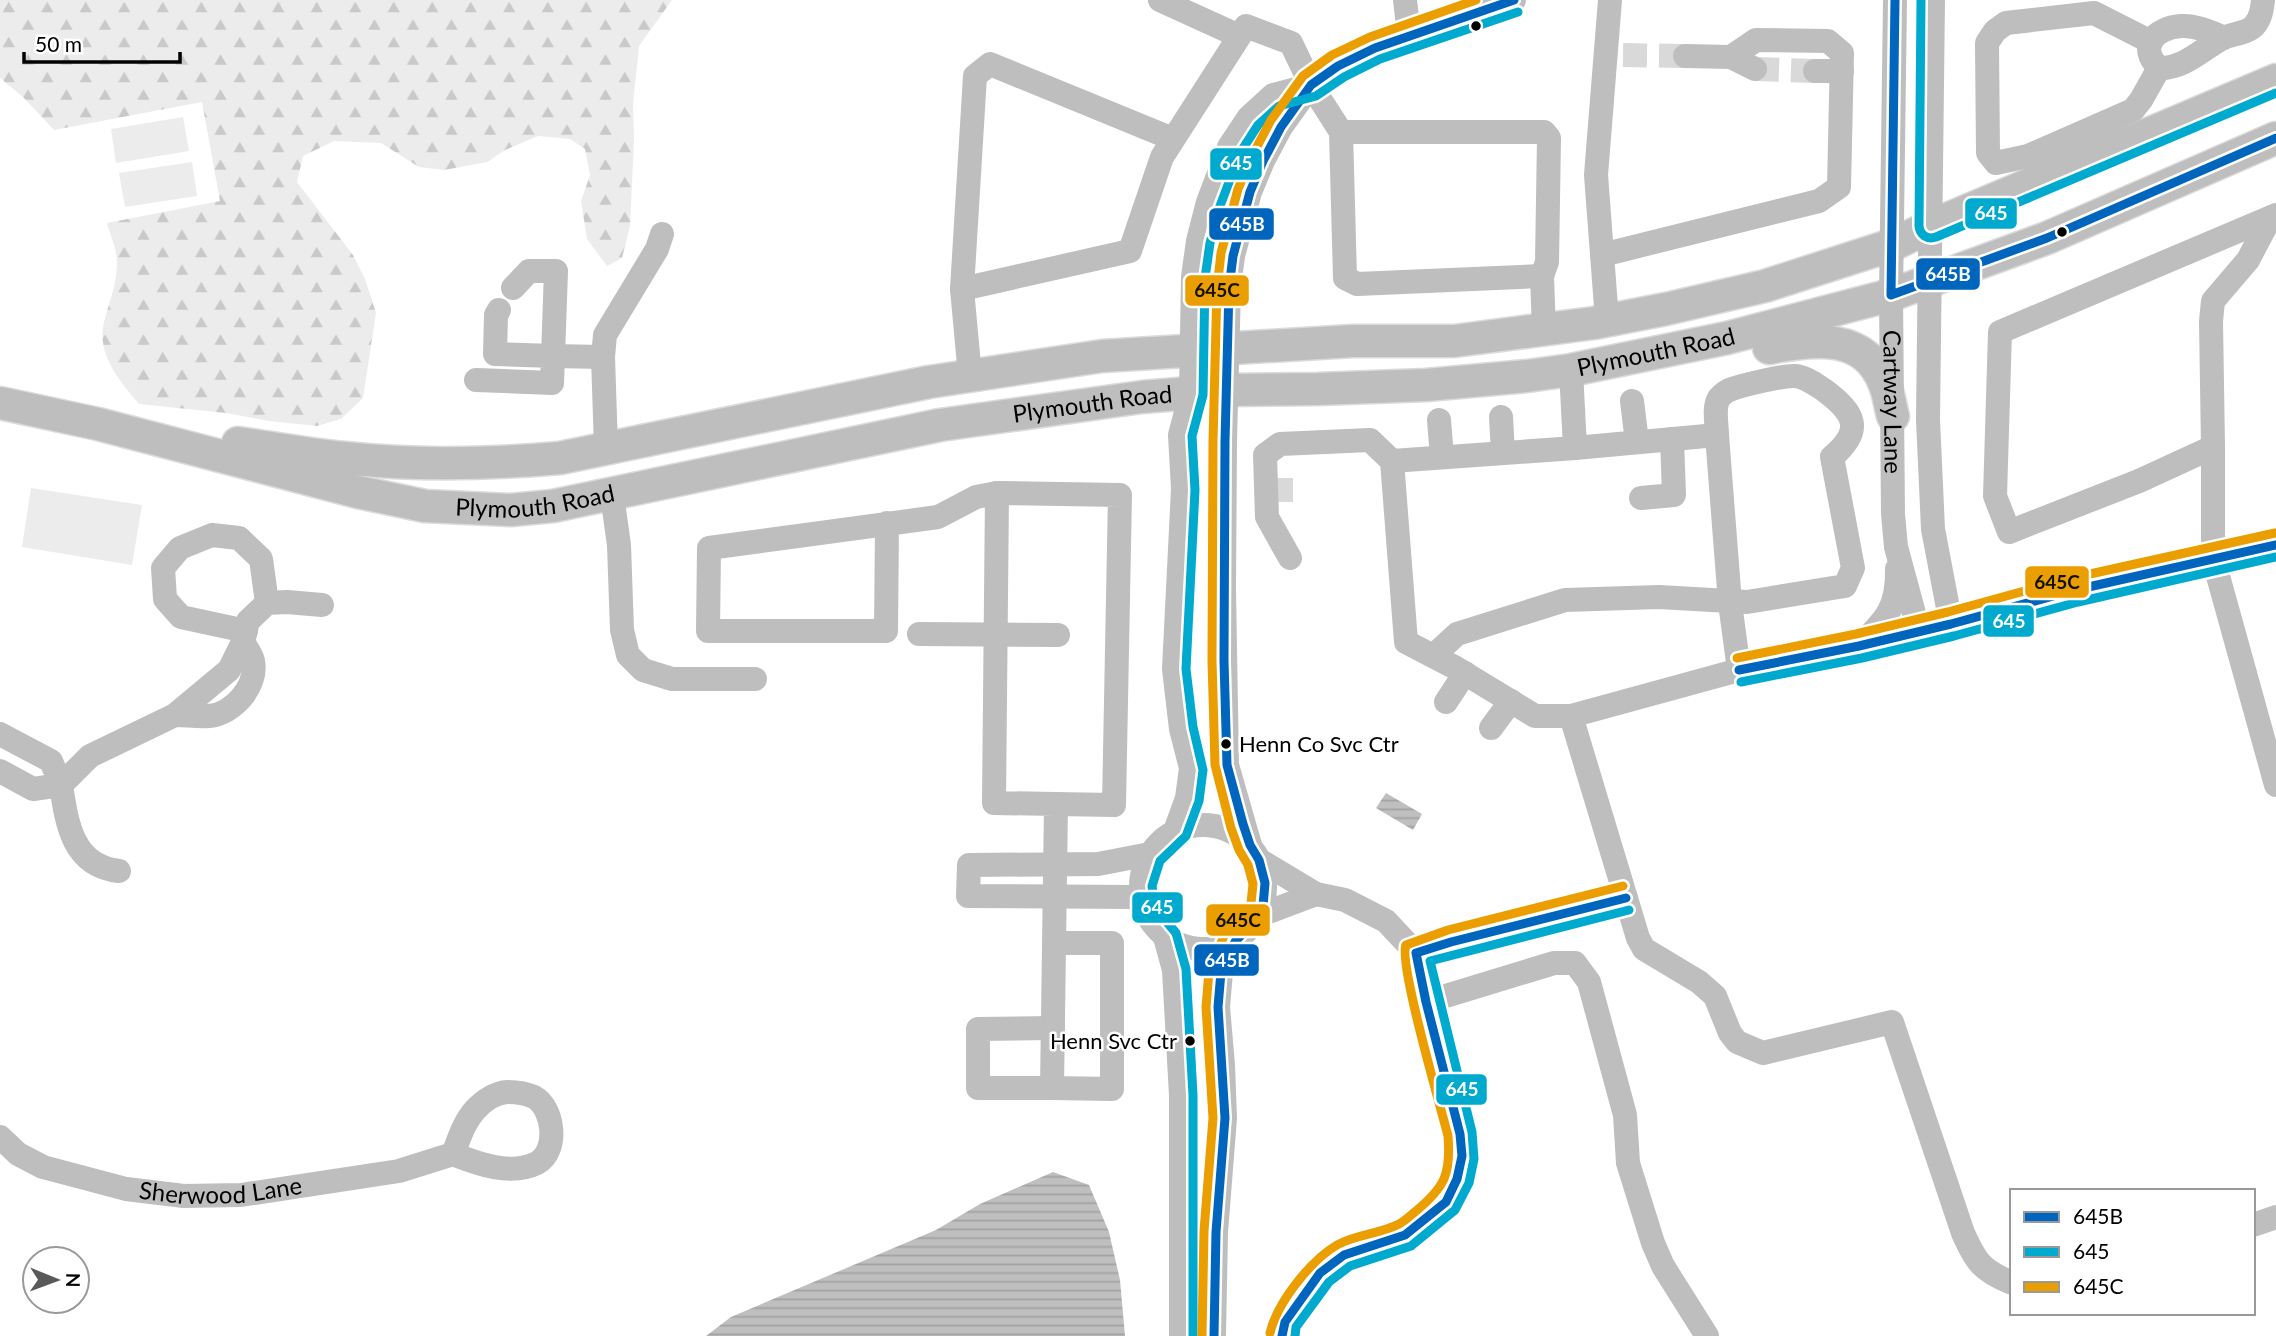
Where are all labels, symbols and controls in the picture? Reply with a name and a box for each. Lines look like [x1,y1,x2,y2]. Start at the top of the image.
unlabelled marker [1469,19,1483,33]
scale bar [24,21,180,65]
text: 50 m [35,31,82,56]
line badge: 645 [1209,147,1263,181]
text: 645 [1219,151,1253,174]
line badge: 645 [1964,197,2018,230]
text: 645 [1974,201,2008,224]
line badge: 645B [1208,207,1275,241]
text: 645B [1219,212,1265,235]
unlabelled marker [2055,225,2069,239]
line badge: 645B [1915,257,1981,291]
text: 645B [1925,262,1971,285]
line badge: 645C [1184,274,1250,307]
text: 645C [1194,278,1240,301]
street label: Plymouth Road [1574,321,1738,381]
street label: Cartway Lane [1878,330,1909,474]
street label: Plymouth Road [1011,379,1173,428]
street label: Plymouth Road [455,478,617,523]
line badge: 645C [2024,565,2090,599]
text: 645C [2034,570,2080,593]
line badge: 645 [1982,604,2035,638]
text: 645 [1992,609,2026,632]
place label: Henn Co Svc Ctr [1239,730,1399,757]
marker: Henn Co Svc Ctr [1219,737,1233,751]
line badge: 645 [1131,891,1184,924]
text: 645 [1140,895,1174,918]
line badge: 645C [1205,903,1271,937]
text: 645C [1215,908,1261,931]
line badge: 645B [1193,943,1260,977]
text: 645B [1204,948,1250,971]
place label: Henn Svc Ctr [1050,1027,1177,1054]
marker: Henn Svc Ctr [1183,1034,1197,1048]
line badge: 645 [1435,1073,1488,1106]
text: 645 [1445,1077,1479,1100]
street label: Sherwood Lane [138,1170,304,1209]
legend [2010,1189,2255,1315]
text: 645B [2073,1203,2123,1228]
text: 645 [2073,1238,2110,1263]
north arrow [21,1245,91,1315]
text: N [62,1273,85,1288]
text: 645C [2073,1273,2124,1298]

